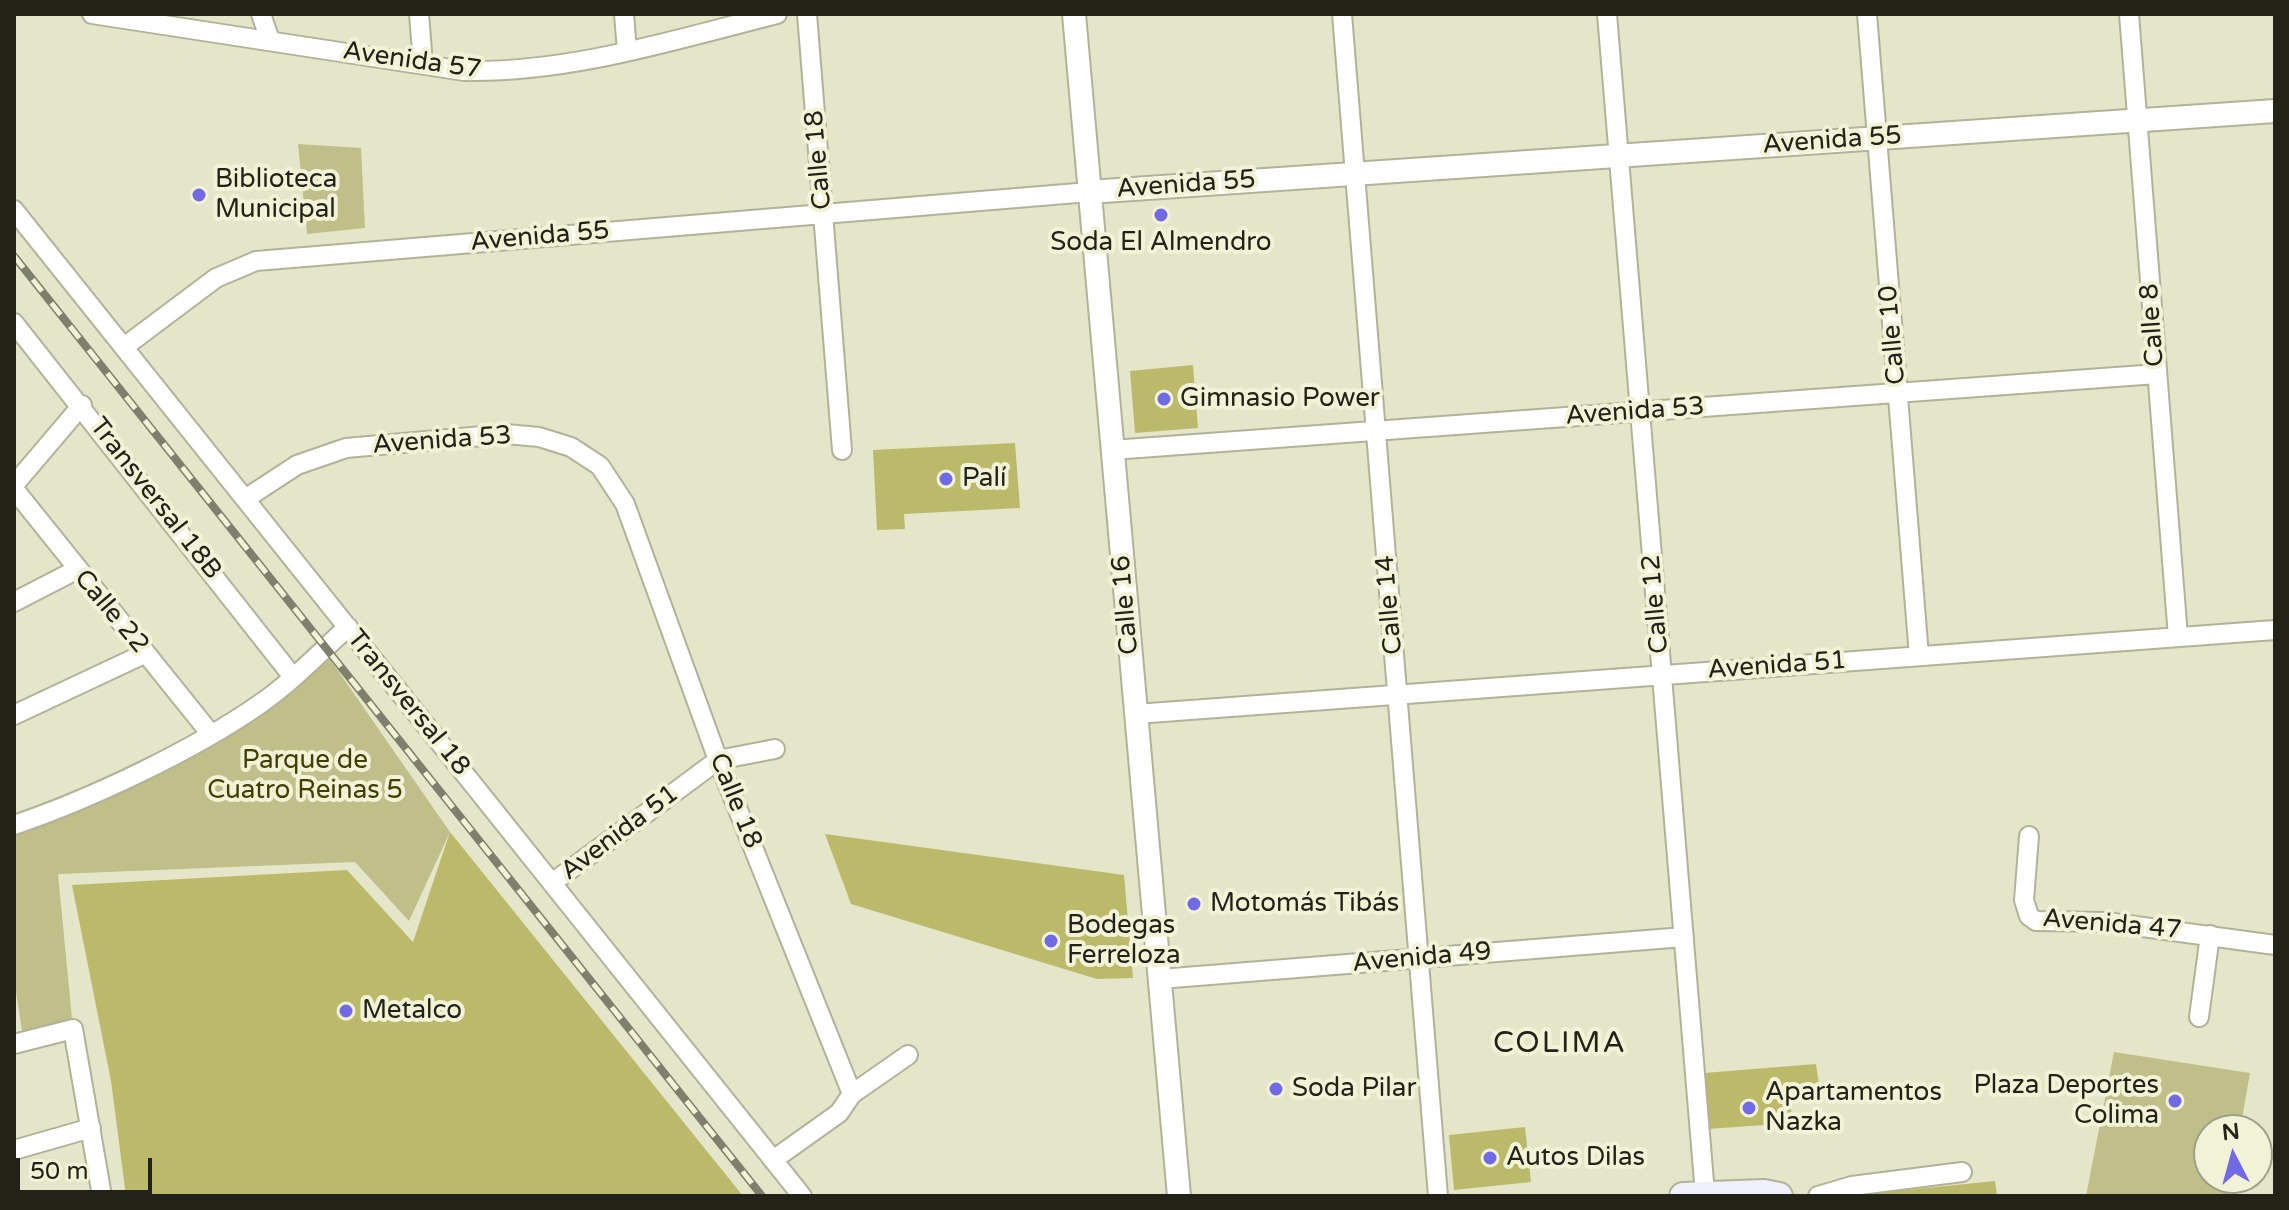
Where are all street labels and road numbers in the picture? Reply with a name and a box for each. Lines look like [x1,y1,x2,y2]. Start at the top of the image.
street label: Avenida 57 [341,36,483,86]
street label: Calle 18 [799,109,839,211]
street label: Avenida 55 [1761,121,1903,161]
street label: Avenida 55 [1115,165,1257,205]
street label: Avenida 55 [469,215,611,259]
street label: Calle 8 [2135,282,2171,368]
street label: Calle 10 [1873,284,1913,386]
street label: Avenida 53 [1564,392,1706,432]
street label: Transversal 18B [82,412,228,586]
street label: Avenida 53 [371,421,513,461]
street label: Calle 12 [1636,553,1676,655]
street label: Calle 16 [1106,554,1146,656]
street label: Calle 14 [1370,554,1410,656]
street label: Calle 22 [67,564,155,660]
street label: Transversal 18 [340,624,476,782]
street label: Avenida 51 [1706,646,1848,686]
street label: Calle 18 [702,749,768,853]
street label: Avenida 51 [555,779,685,887]
street label: Avenida 47 [2041,903,2183,947]
street label: Avenida 49 [1351,936,1493,980]

